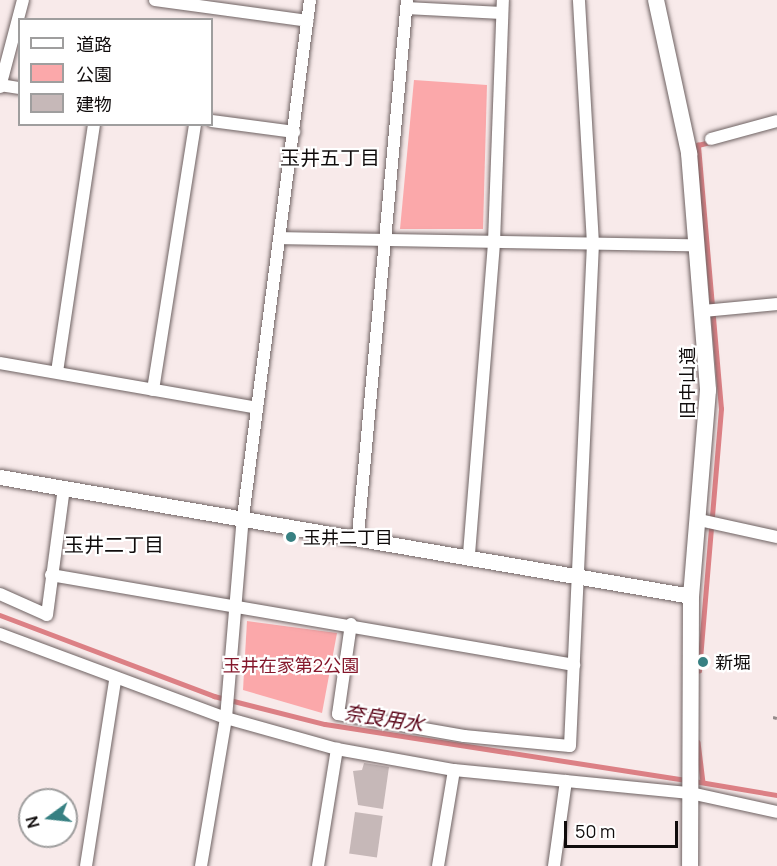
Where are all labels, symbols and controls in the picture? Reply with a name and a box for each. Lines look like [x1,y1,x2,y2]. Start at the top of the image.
legend [18,18,213,126]
text: 道路 [76,32,112,56]
text: 公園 [76,62,112,86]
text: 建物 [76,92,112,116]
district label: 玉井五丁目 [280,145,380,169]
street label: 旧中山道 [676,347,698,419]
place label: 玉井二丁目 [303,526,393,548]
marker: 玉井二丁目 [284,530,298,544]
district label: 玉井二丁目 [64,532,164,556]
place label: 新堀 [715,651,751,673]
park label: 玉井在家第2公園 [223,654,359,676]
marker: 新堀 [696,655,710,669]
water label: 奈良用水 [343,700,425,736]
north arrow [18,788,78,848]
scale bar [567,809,681,847]
text: N [20,814,45,831]
text: 50 m [575,819,615,843]

